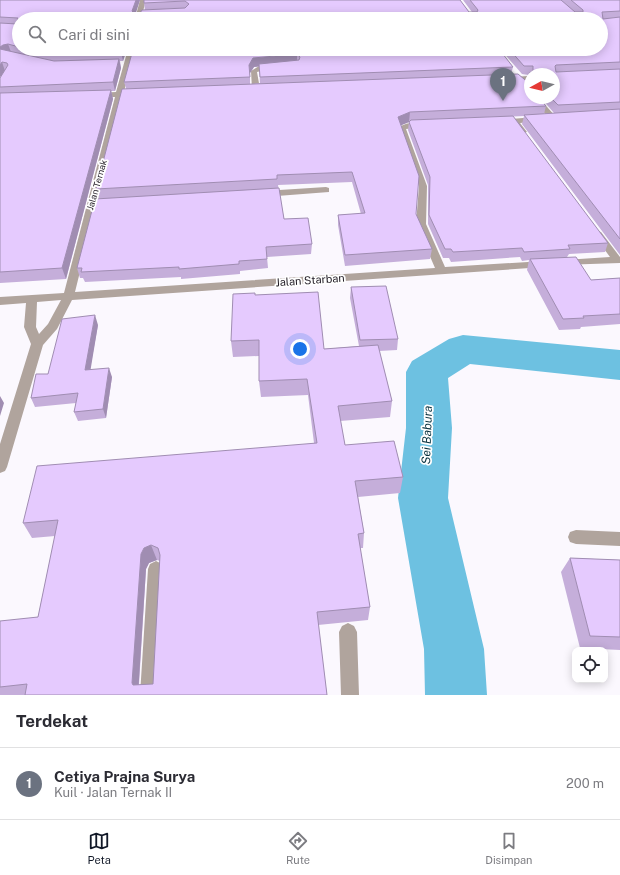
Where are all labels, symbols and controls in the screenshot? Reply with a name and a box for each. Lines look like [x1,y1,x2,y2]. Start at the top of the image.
search box [12,12,608,56]
icon: search [26,23,48,45]
text: Cari di sini [58,26,130,43]
pin: 1 [490,68,516,101]
north arrow [524,68,560,104]
street label: Jalan Ternak [84,158,109,211]
street label: Jalan Starban [275,272,345,288]
your location [290,339,310,359]
water label: Sei Babura [419,405,435,465]
map controls [572,647,608,683]
button: locate [572,647,608,683]
text: Terdekat [16,711,88,731]
text: Cetiya Prajna Surya [54,768,195,785]
text: 1 [26,776,32,791]
text: 200 m [566,776,604,791]
text: Kuil · Jalan Ternak II [54,785,172,800]
tab: Peta [88,830,111,866]
tab: Rute [286,830,310,866]
tab: Disimpan [485,830,532,866]

